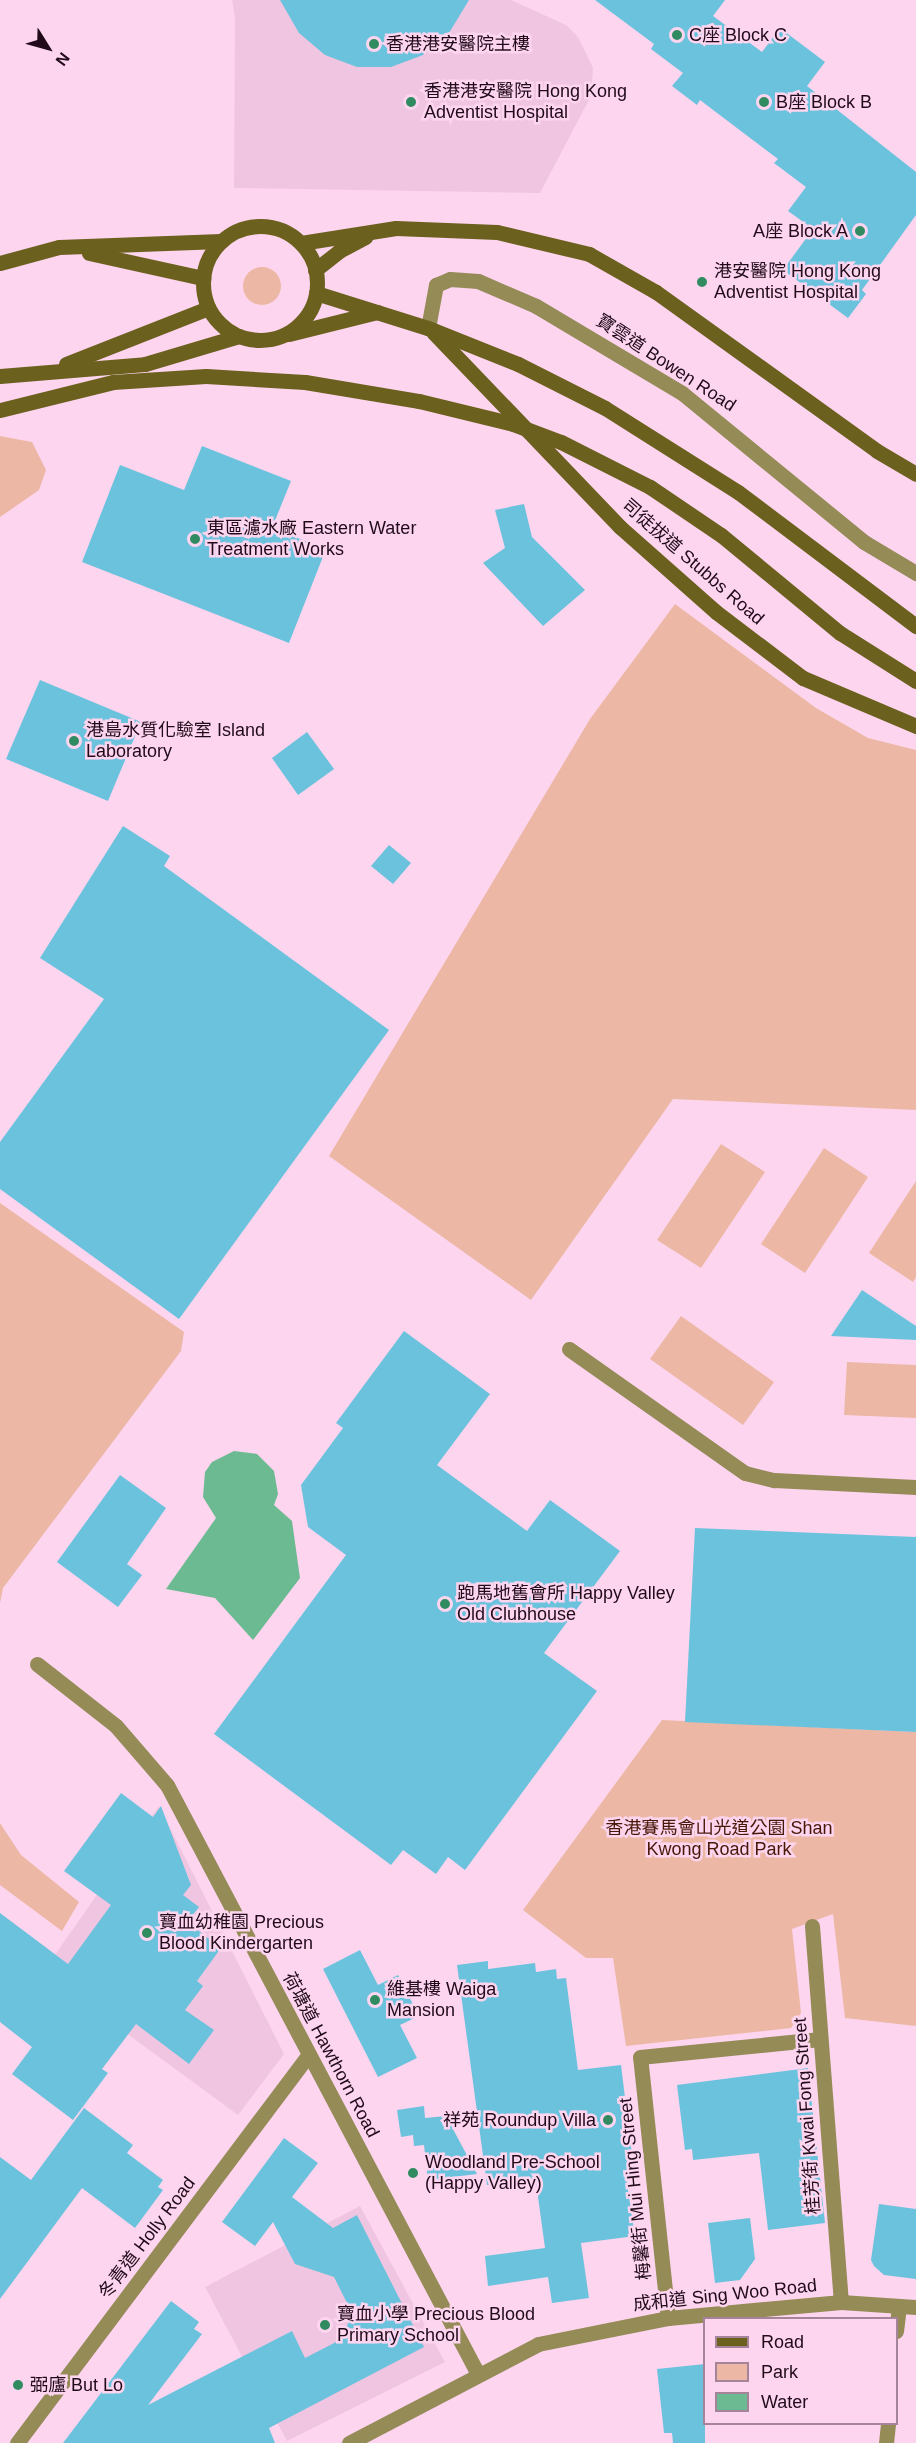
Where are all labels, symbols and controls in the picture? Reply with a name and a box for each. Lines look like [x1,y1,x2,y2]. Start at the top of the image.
north arrow [18,18,78,78]
place label: C座 Block C [689,24,787,46]
marker: C座 Block C [670,28,684,42]
place label: 香港港安醫院主樓 [386,33,530,55]
marker: 香港港安醫院主樓 [367,37,381,51]
text: N [53,49,73,69]
place label: 香港港安醫院 Hong Kong Adventist Hospital [424,81,627,124]
place label: B座 Block B [776,91,872,113]
marker: 香港港安醫院 Hong Kong Adventist Hospital [402,93,420,111]
marker: B座 Block B [757,95,771,109]
place label: A座 Block A [752,220,848,242]
marker: A座 Block A [853,224,867,238]
place label: 港安醫院 Hong Kong Adventist Hospital [714,261,881,304]
marker: 港安醫院 Hong Kong Adventist Hospital [695,275,709,289]
street label: 寶雲道 Bowen Road [592,310,740,416]
street label: 司徒拔道 Stubbs Road [618,494,768,630]
place label: 東區濾水廠 Eastern Water Treatment Works [207,518,416,560]
marker: 東區濾水廠 Eastern Water Treatment Works [188,532,202,546]
place label: 港島水質化驗室 Island Laboratory [86,720,265,762]
marker: 港島水質化驗室 Island Laboratory [67,734,81,748]
place label: 跑馬地舊會所 Happy Valley Old Clubhouse [457,1583,675,1626]
marker: 跑馬地舊會所 Happy Valley Old Clubhouse [438,1597,452,1611]
park label: 香港賽馬會山光道公園 Shan Kwong Road Park [605,1818,833,1860]
place label: 寶血幼稚園 Precious Blood Kindergarten [159,1912,324,1954]
marker: 寶血幼稚園 Precious Blood Kindergarten [140,1926,154,1940]
street label: 荷塘道 Hawthorn Road [278,1969,384,2141]
place label: 維基樓 Waiga Mansion [387,1979,496,2022]
marker: 維基樓 Waiga Mansion [368,1993,382,2007]
street label: 桂芳街 Kwai Fong Street [789,2017,825,2215]
street label: 梅馨街 Mui Hing Street [615,2097,655,2281]
place label: 祥苑 Roundup Villa [443,2109,596,2131]
marker: 祥苑 Roundup Villa [601,2113,615,2127]
place label: Woodland Pre-School (Happy Valley) [425,2152,600,2194]
marker: Woodland Pre-School (Happy Valley) [406,2166,420,2180]
street label: 冬青道 Holly Road [94,2173,200,2303]
street label: 成和道 Sing Woo Road [632,2275,818,2315]
place label: 寶血小學 Precious Blood Primary School [337,2304,535,2346]
legend [703,2317,898,2425]
marker: 寶血小學 Precious Blood Primary School [318,2318,332,2332]
text: Road [761,2332,804,2352]
text: Park [761,2362,798,2382]
place label: 弼廬 But Lo [30,2374,123,2396]
marker: 弼廬 But Lo [11,2378,25,2392]
text: Water [761,2392,808,2412]

